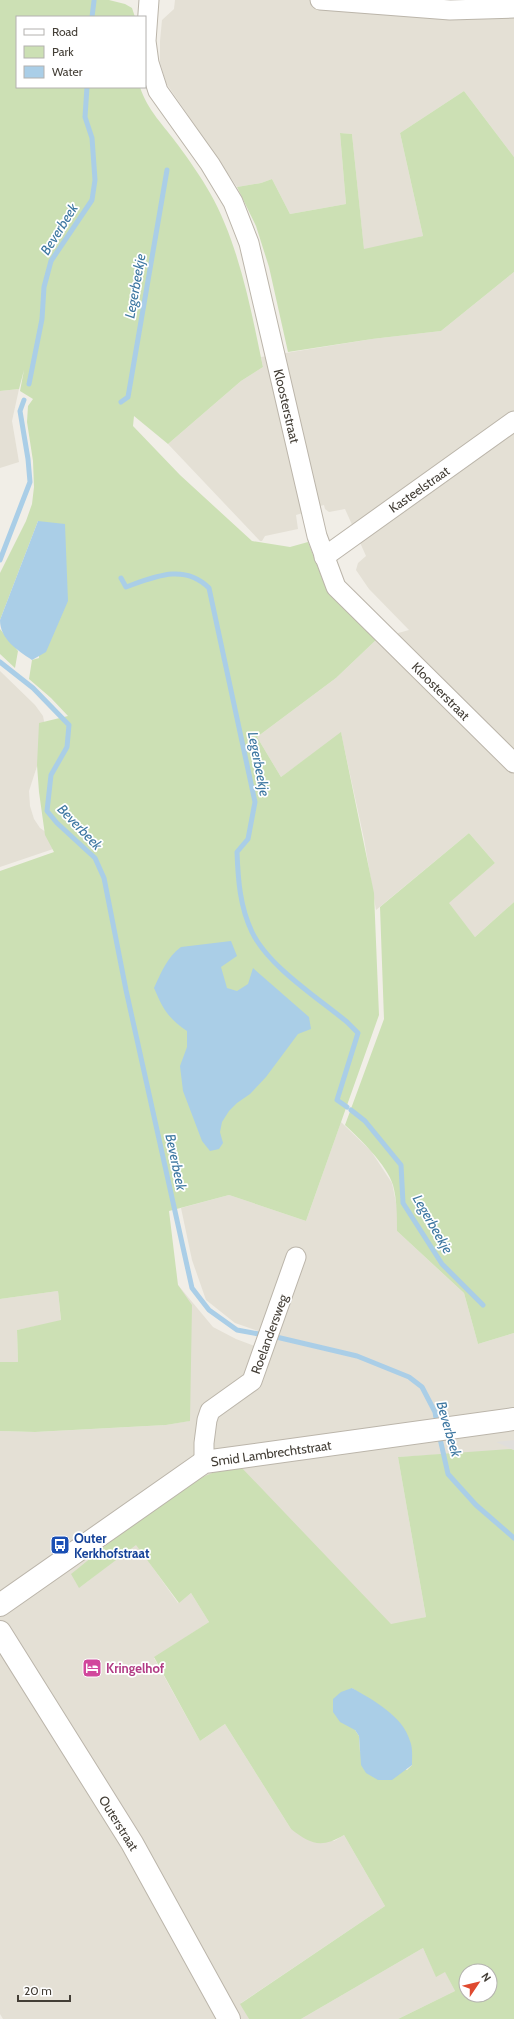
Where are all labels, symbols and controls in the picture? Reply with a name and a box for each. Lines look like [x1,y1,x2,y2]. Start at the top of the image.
legend [16,16,146,88]
text: Road [52,24,78,39]
text: Park [52,44,74,59]
text: Water [52,64,83,79]
water label: Beverbeek [36,199,82,258]
water label: Legerbeekje [120,252,150,320]
street label: Kloosterstraat [271,367,303,445]
street label: Kasteelstraat [386,462,453,516]
street label: Kloosterstraat [409,659,474,724]
water label: Legerbeekje [244,730,274,798]
water label: Beverbeek [54,800,107,855]
water label: Beverbeek [161,1132,191,1193]
water label: Legerbeekje [409,1191,457,1257]
street label: Roelandersweg [247,1291,291,1376]
water label: Beverbeek [432,1399,466,1460]
street label: Smid Lambrechtstraat [210,1437,333,1469]
place label: Outer Kerkhofstraat [74,1530,150,1561]
bus stop icon: Outer Kerkhofstraat [49,1534,71,1556]
hotel icon: Kringelhof [81,1657,103,1679]
place label: Kringelhof [106,1660,165,1676]
street label: Outerstraat [96,1792,143,1854]
north arrow [458,1963,498,2003]
text: N [478,1970,494,1984]
scale bar [18,1977,70,2003]
text: 20 m [24,1983,52,1998]

